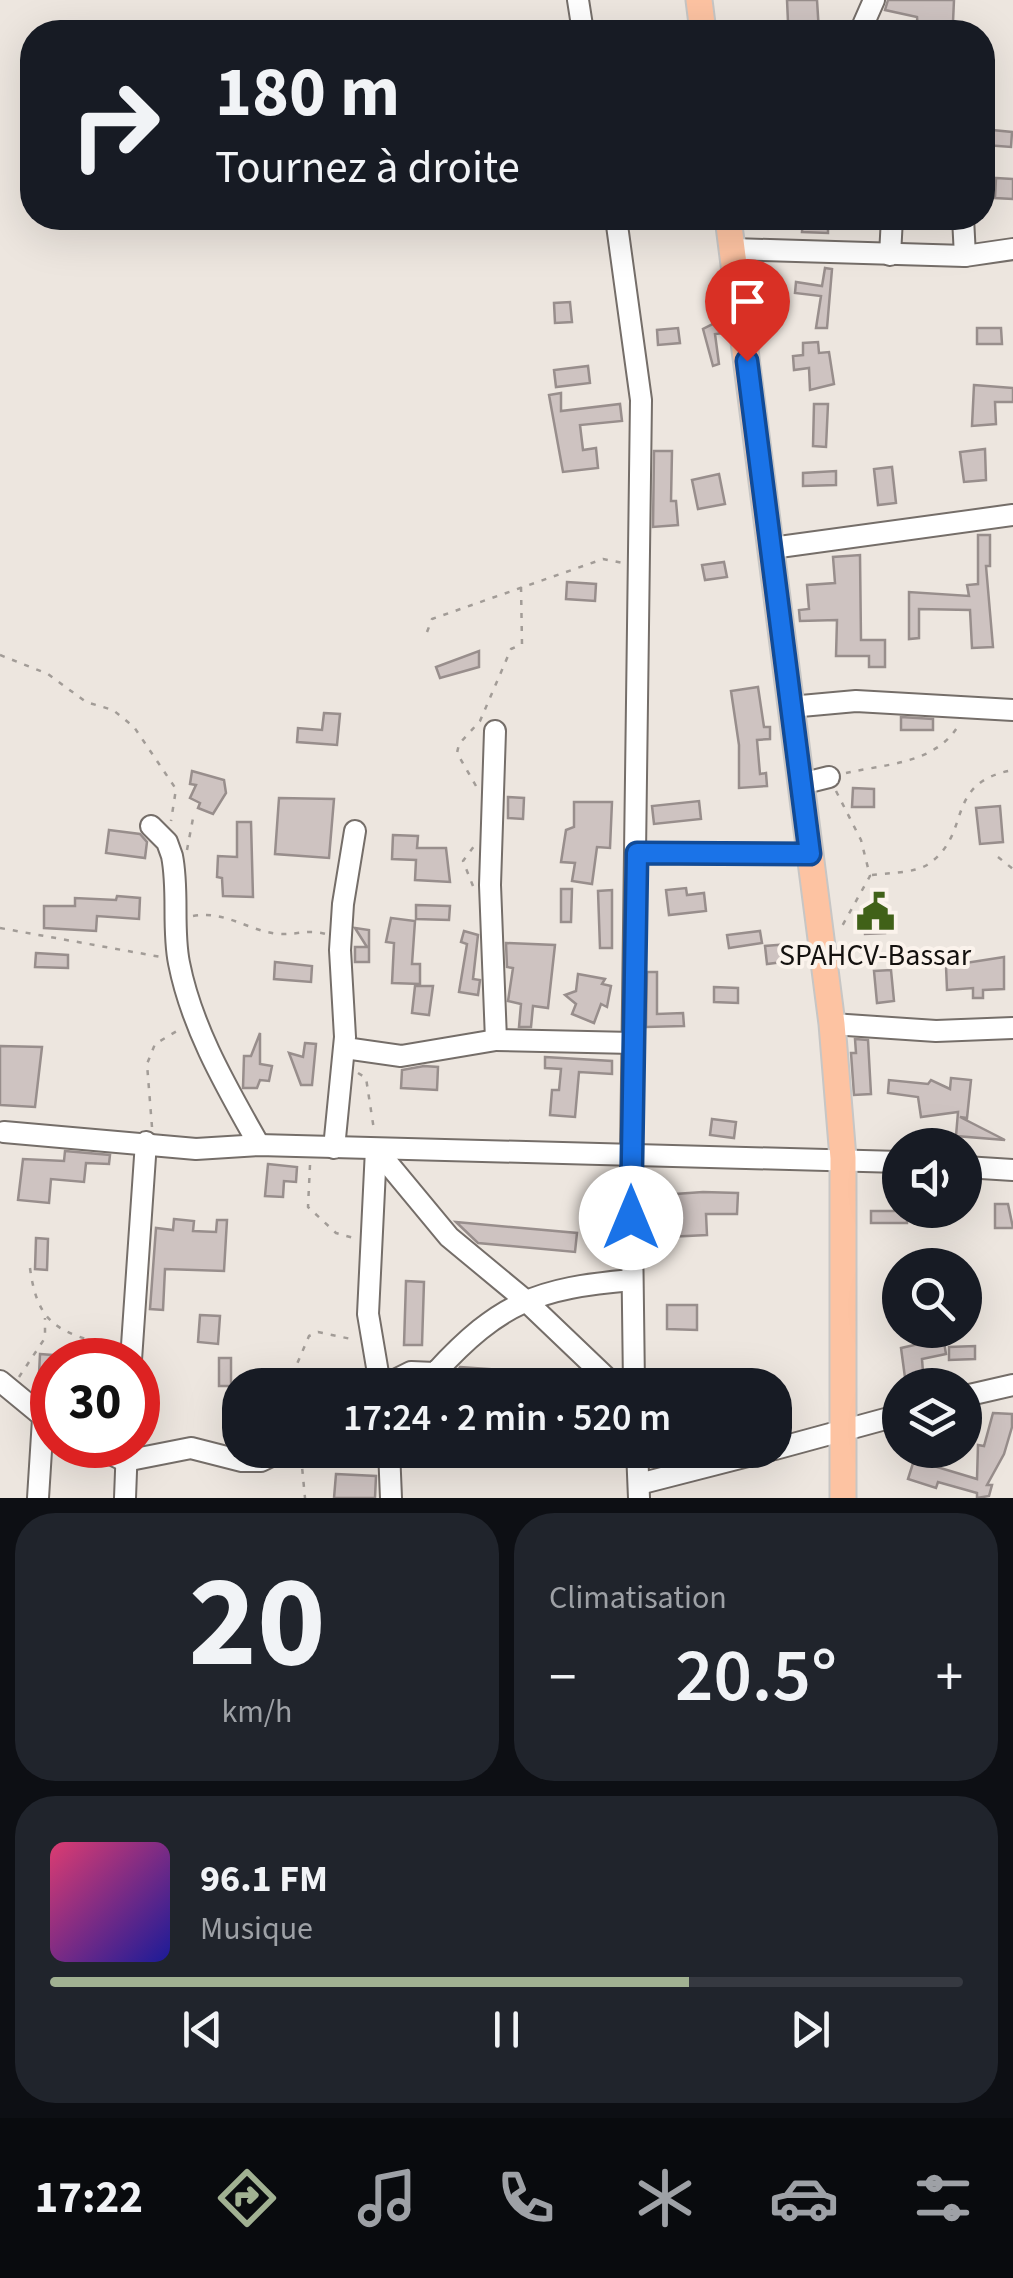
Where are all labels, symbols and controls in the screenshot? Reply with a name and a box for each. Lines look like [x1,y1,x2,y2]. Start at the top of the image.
text: 180 m [215,43,400,143]
icon: right [50,60,180,190]
text: Tournez à droite [215,136,520,200]
pin [705,259,790,362]
icon: arrive [720,274,775,329]
public building icon: SPAHCV-Bassar [854,890,896,932]
place label: SPAHCV-Bassar [779,934,972,977]
map controls [882,1128,982,1468]
button: sound [882,1128,982,1228]
position arrow [579,1166,683,1270]
button: search [882,1248,982,1348]
speed limit sign: 30 [30,1338,160,1468]
button: layers [882,1368,982,1468]
text: 17:24 · 2 min · 520 m [343,1391,671,1445]
text: 20 [188,1531,326,1716]
text: Climatisation [549,1575,727,1621]
text: 20.5° [675,1623,837,1730]
text: − [549,1639,576,1717]
text: + [936,1639,963,1717]
text: km/h [222,1689,292,1735]
text: 96.1 FM [200,1852,328,1906]
text: Musique [200,1906,313,1952]
icon: previous [175,2002,230,2057]
icon: pause [479,2002,534,2057]
icon: next [783,2002,838,2057]
icon: directions [212,2163,282,2233]
icon: music [352,2163,422,2233]
icon: phone [491,2163,561,2233]
icon: climate [630,2163,700,2233]
icon: car [769,2163,839,2233]
icon: filters [908,2163,978,2233]
text: 17:22 [35,2166,143,2230]

